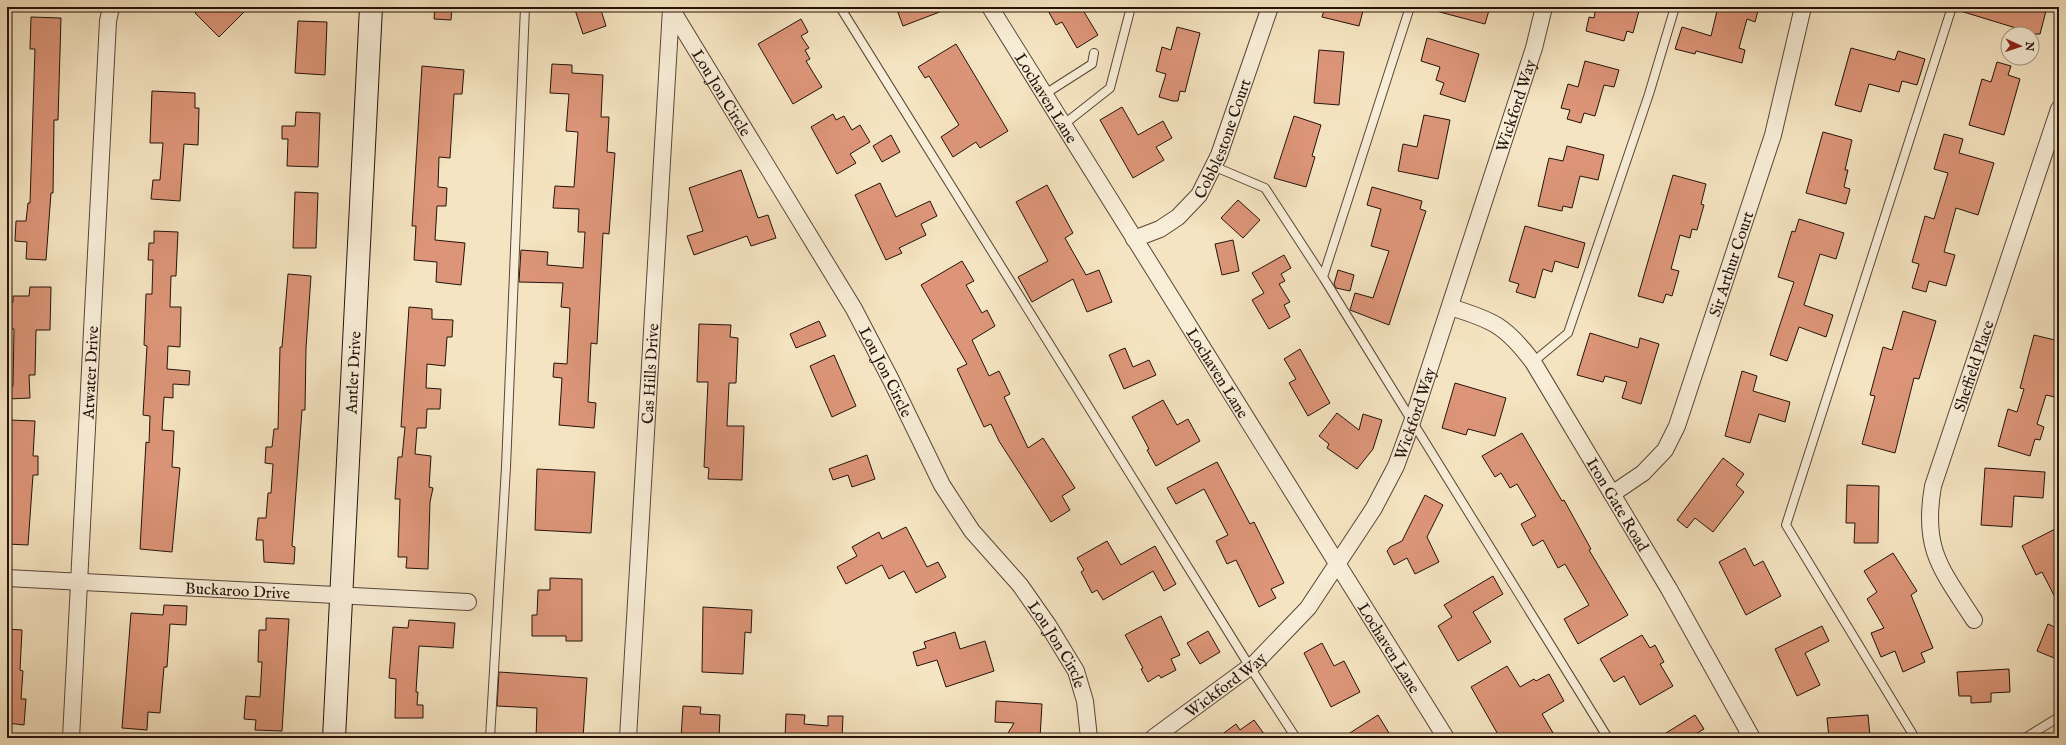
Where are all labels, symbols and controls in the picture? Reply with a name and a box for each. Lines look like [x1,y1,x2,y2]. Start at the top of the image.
north arrow [2000,26,2040,66]
text: N [2022,40,2036,52]
street label: Lou Jon Circle [686,46,755,141]
street label: Lochaven Lane [1009,50,1081,148]
street label: Wickford Way [1493,57,1542,155]
street label: Cobblestone Court [1191,76,1257,203]
street label: Sir Arthur Court [1706,209,1759,320]
street label: Sheffield Place [1951,318,2000,415]
street label: Cas Hills Drive [639,323,664,425]
street label: Lou Jon Circle [853,324,916,421]
street label: Lochaven Lane [1181,325,1252,423]
street label: Atwater Drive [79,326,104,421]
street label: Antler Drive [342,331,367,416]
street label: Wickford Way [1391,365,1441,463]
street label: Iron Gate Road [1581,455,1652,556]
street label: Buckaroo Drive [185,579,291,605]
street label: Lou Jon Circle [1022,598,1089,691]
street label: Lochaven Lane [1352,600,1424,698]
street label: Wickford Way [1182,649,1272,723]

